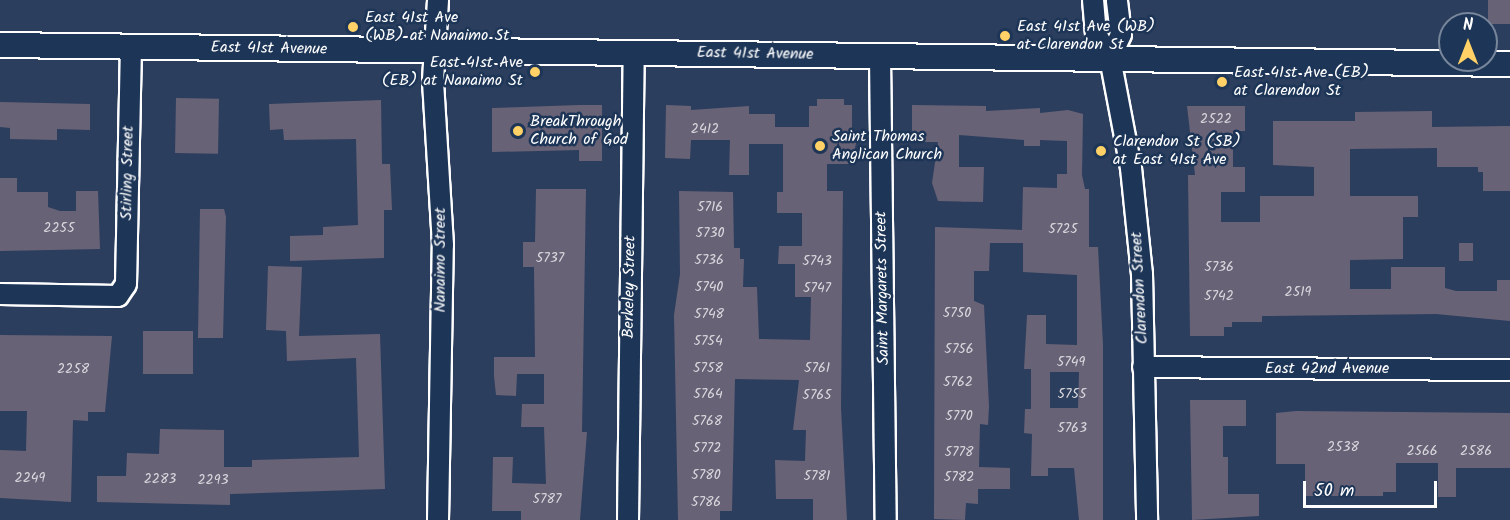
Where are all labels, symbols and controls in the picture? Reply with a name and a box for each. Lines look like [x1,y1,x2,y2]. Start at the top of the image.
place label: East 41st Ave (WB) at Nanaimo St [365,8,509,46]
north arrow [1438,12,1498,72]
text: N [1463,13,1473,38]
place label: East 41st Ave (WB) at Clarendon St [1017,17,1155,55]
marker: East 41st Ave (WB) at Nanaimo St [346,20,360,34]
marker: East 41st Ave (WB) at Clarendon St [998,29,1012,43]
street label: East 41st Avenue [211,38,327,60]
street label: East 41st Avenue [697,43,813,65]
place label: East 41st Ave (EB) at Nanaimo St [382,53,523,91]
place label: East 41st Ave (EB) at Clarendon St [1234,63,1369,101]
marker: East 41st Ave (EB) at Nanaimo St [528,65,542,79]
marker: East 41st Ave (EB) at Clarendon St [1215,75,1229,89]
house number: 2522 [1200,111,1232,127]
place label: BreakThrough Church of God [530,112,628,150]
house number: 2412 [691,121,719,137]
marker: BreakThrough Church of God [511,124,525,138]
street label: Stirling Street [118,126,138,220]
place label: Saint Thomas Anglican Church [832,127,942,165]
place label: Clarendon St (SB) at East 41st Ave [1113,132,1241,170]
marker: Saint Thomas Anglican Church [813,139,827,153]
marker: Clarendon St (SB) at East 41st Ave [1094,144,1108,158]
house number: 5716 [697,199,723,215]
street label: Nanaimo Street [431,207,451,313]
street label: Saint Margarets Street [872,211,894,365]
house number: 2255 [43,220,75,236]
house number: 5725 [1048,221,1078,237]
house number: 5730 [696,225,724,241]
street label: Clarendon Street [1127,231,1153,345]
street label: Berkeley Street [620,235,640,339]
house number: 5737 [536,250,564,266]
house number: 5736 [694,252,724,268]
house number: 5743 [802,253,832,269]
house number: 5736 [1204,259,1234,275]
house number: 5740 [695,279,723,295]
house number: 5747 [803,280,831,296]
house number: 2519 [1285,284,1311,300]
house number: 5742 [1204,288,1234,304]
house number: 5750 [943,305,971,321]
house number: 5748 [694,306,724,322]
house number: 5754 [693,333,723,349]
house number: 5756 [944,341,974,357]
house number: 5749 [1057,354,1085,370]
street label: East 42nd Avenue [1265,359,1389,379]
house number: 5758 [693,360,723,376]
house number: 5761 [804,360,830,376]
house number: 2258 [57,361,89,377]
house number: 5762 [943,374,973,390]
house number: 5764 [693,386,723,402]
house number: 5755 [1057,386,1087,402]
house number: 5765 [802,387,832,403]
house number: 5770 [945,408,973,424]
house number: 5768 [692,413,722,429]
house number: 5763 [1057,420,1087,436]
house number: 2538 [1327,439,1359,455]
house number: 5772 [693,440,721,456]
house number: 2566 [1406,443,1438,459]
house number: 2586 [1460,443,1492,459]
house number: 5778 [945,444,973,460]
house number: 5780 [691,467,721,483]
house number: 5781 [804,468,830,484]
house number: 5782 [944,469,974,485]
scale bar [1306,469,1440,507]
house number: 2249 [15,470,45,486]
house number: 2283 [144,471,176,487]
house number: 2293 [197,472,229,488]
text: 50 m [1314,477,1354,506]
house number: 5787 [533,491,561,507]
house number: 5786 [691,494,721,510]

